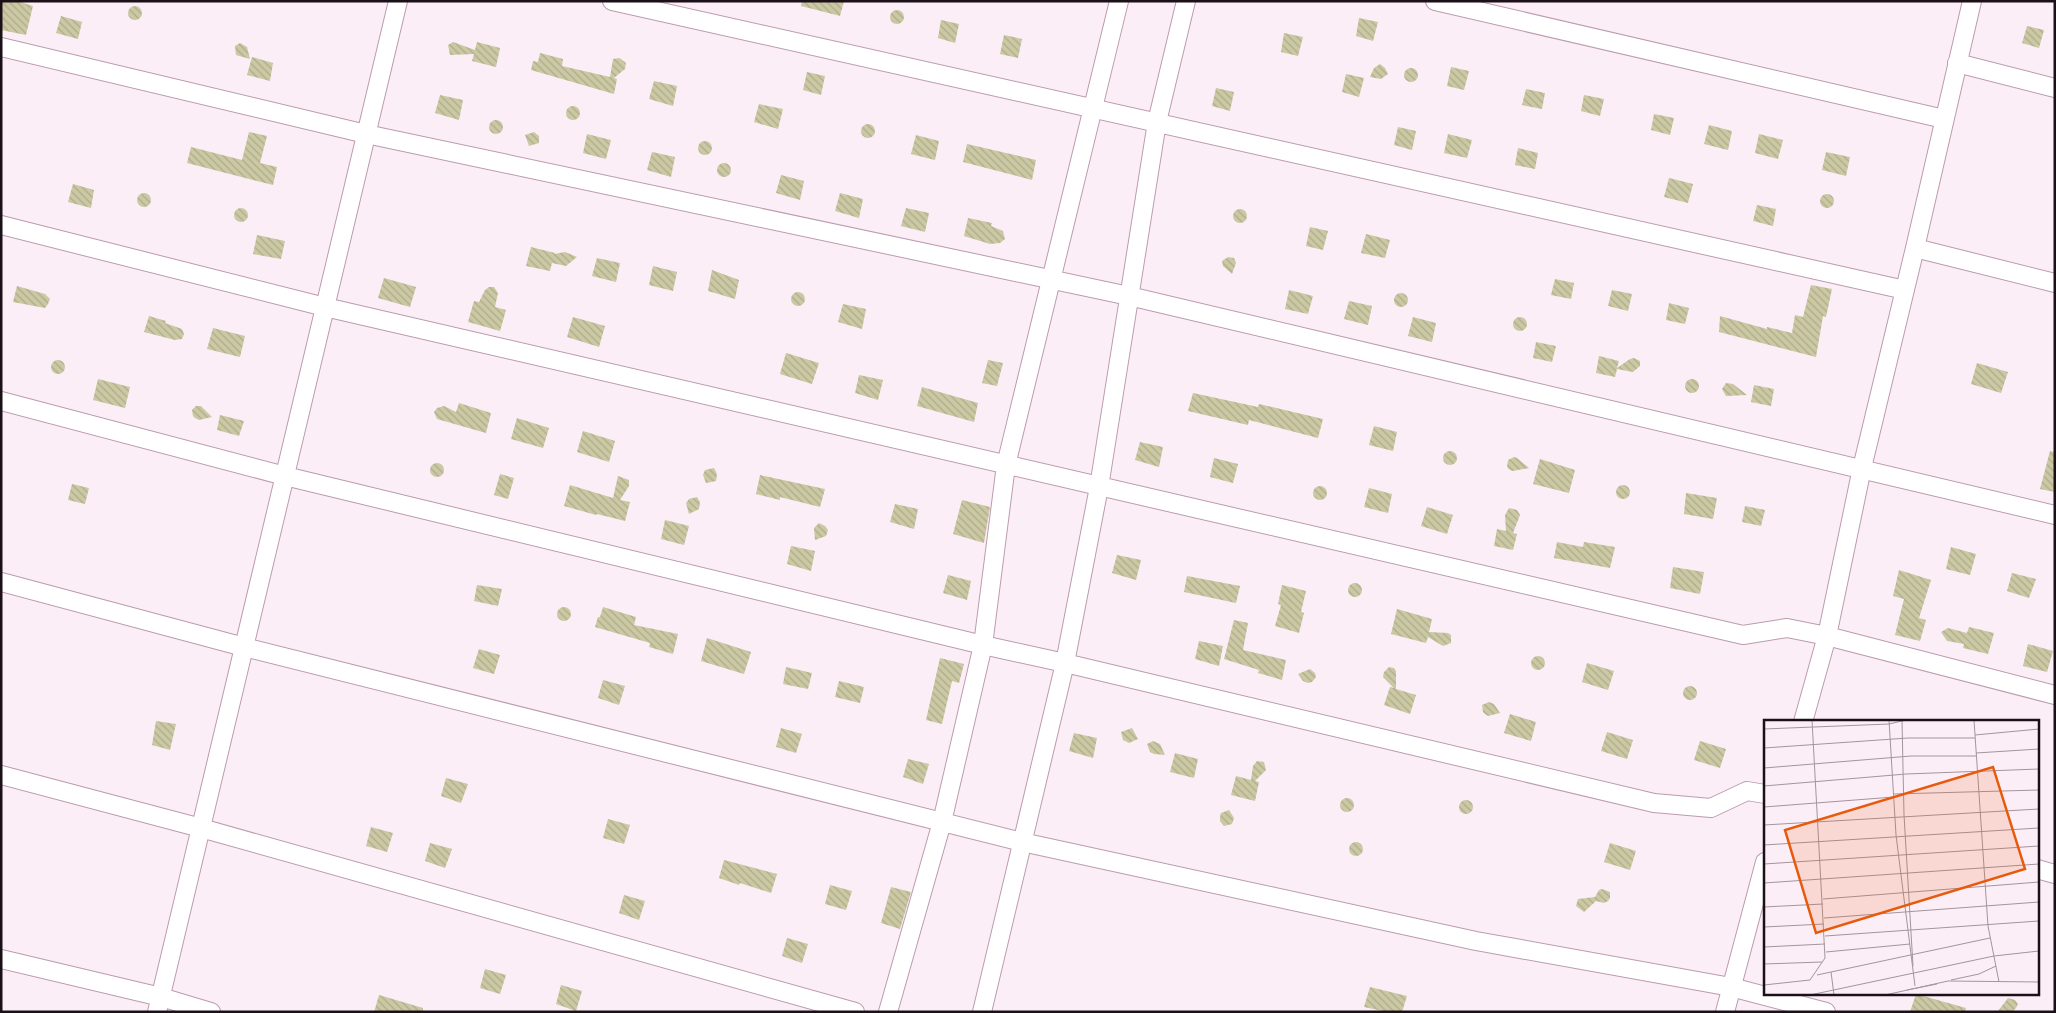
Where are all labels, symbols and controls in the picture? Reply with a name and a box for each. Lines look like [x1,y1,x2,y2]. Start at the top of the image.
inset map [1764,720,2038,996]

